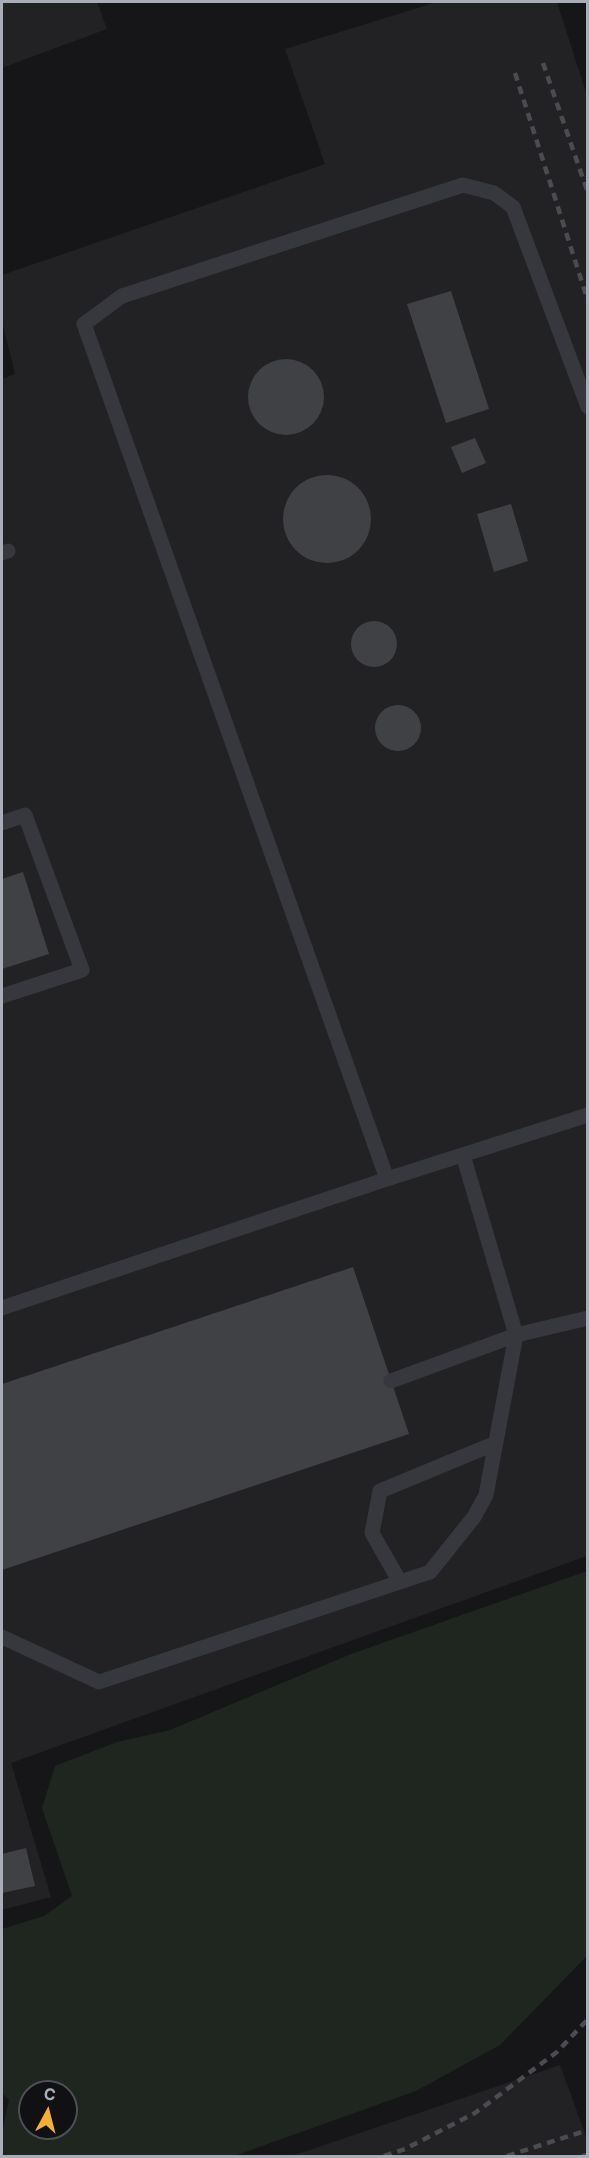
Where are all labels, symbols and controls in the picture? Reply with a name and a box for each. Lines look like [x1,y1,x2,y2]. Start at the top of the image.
north arrow [18,2080,78,2140]
text: С [43,2083,57,2105]

